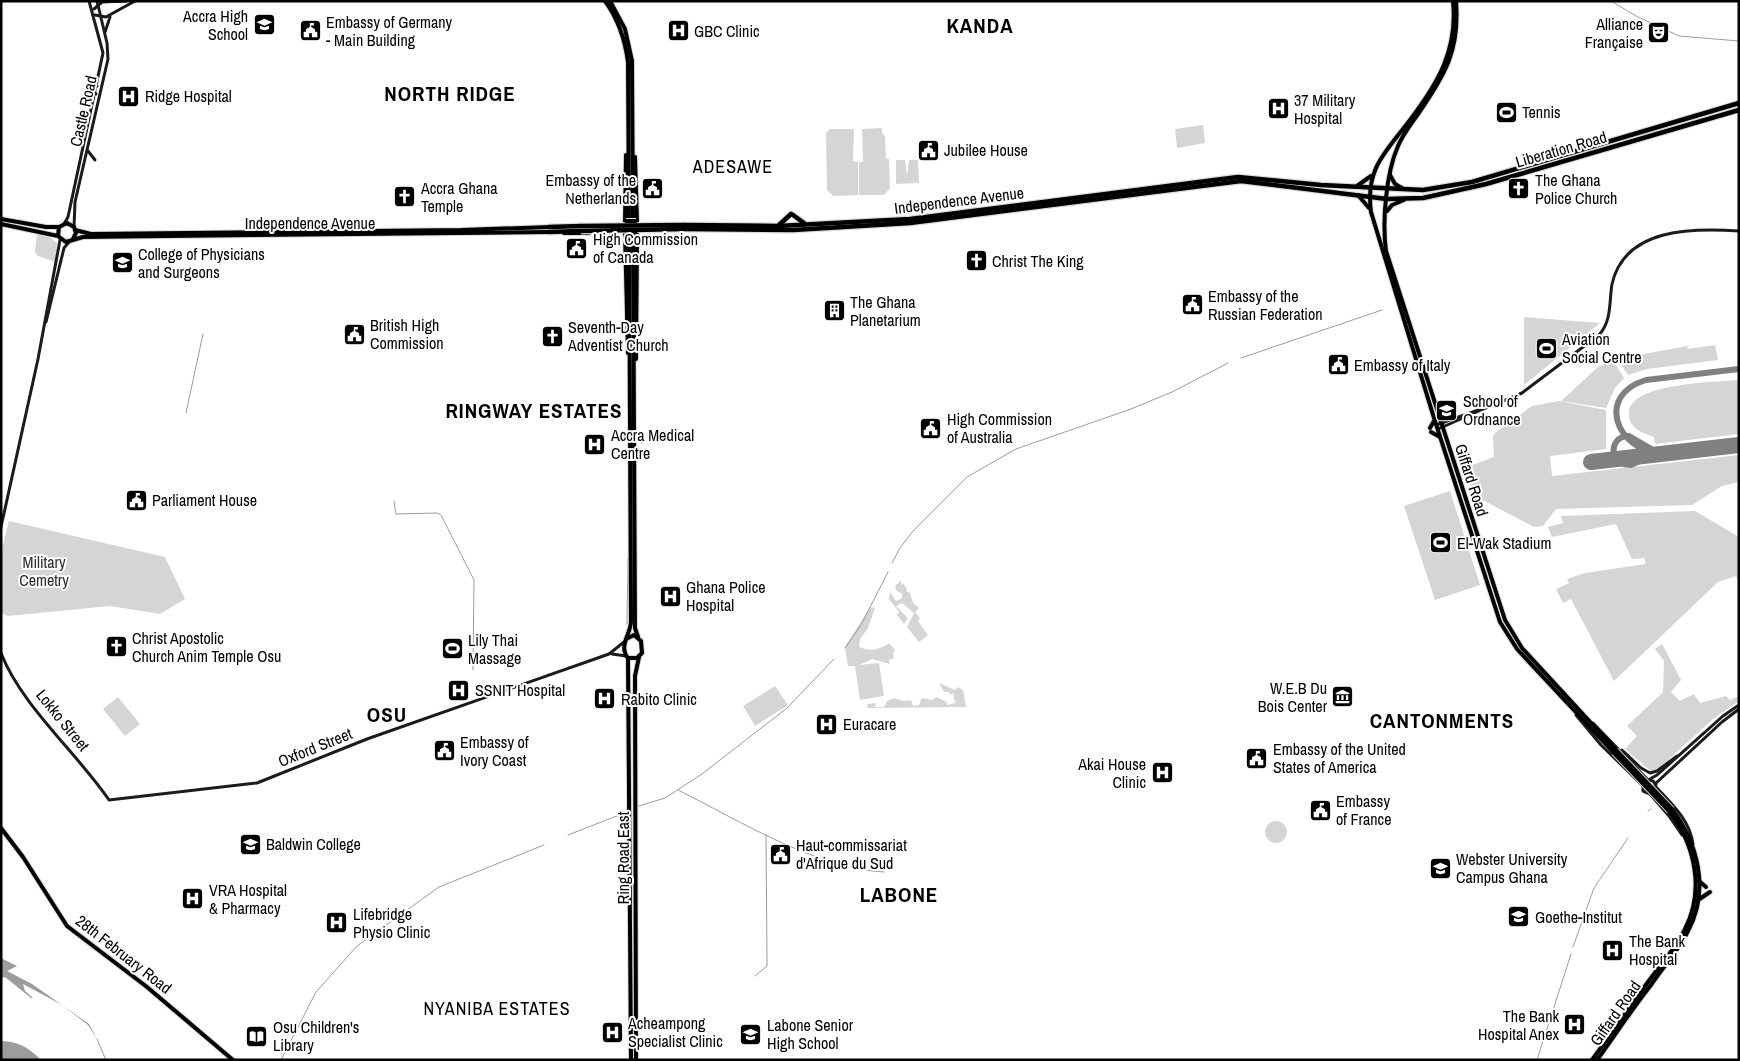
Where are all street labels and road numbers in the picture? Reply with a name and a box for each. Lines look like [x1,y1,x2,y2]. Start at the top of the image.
street label: Castle Road [64,73,102,149]
street label: Liberation Road [1513,125,1609,173]
street label: Independence Avenue [893,181,1025,219]
street label: Independence Avenue [245,212,375,234]
street label: Giffard Road [1450,441,1494,519]
street label: Lokko Street [31,684,95,756]
street label: Oxford Street [275,722,356,772]
street label: Ring Road East [612,811,634,904]
street label: 28th February Road [71,910,177,998]
street label: Giffard Road [1585,976,1645,1050]

